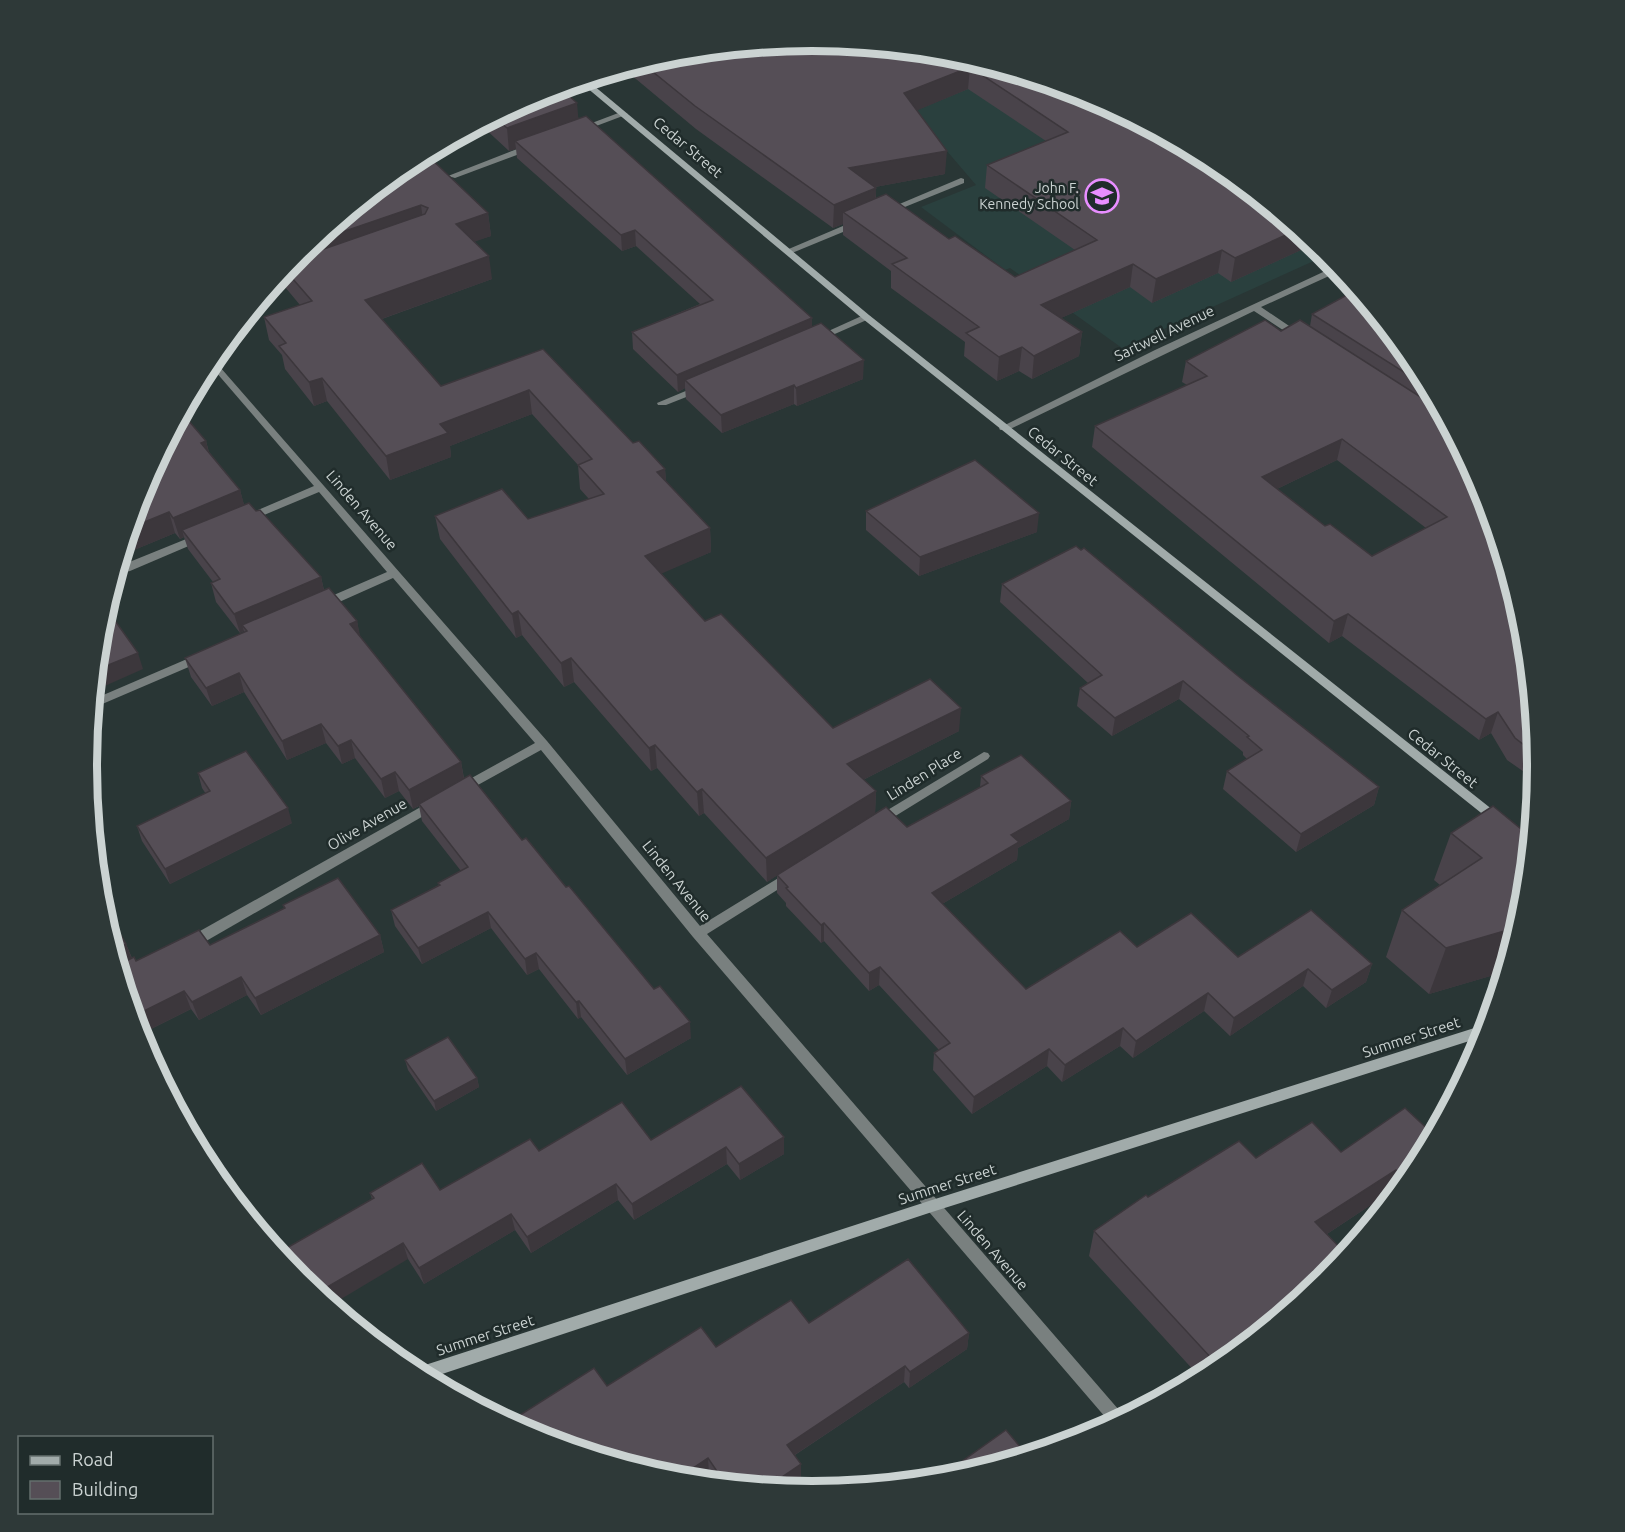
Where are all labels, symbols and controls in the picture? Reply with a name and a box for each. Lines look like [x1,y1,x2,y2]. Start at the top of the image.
street label: Cedar Street [650,113,726,181]
school or university icon: John F. Kennedy School [1084,178,1120,214]
place label: John F. Kennedy School [979,180,1079,212]
street label: Sartwell Avenue [1111,301,1217,365]
street label: Cedar Street [1025,423,1101,489]
street label: Linden Avenue [323,467,401,553]
street label: Cedar Street [1405,725,1481,791]
street label: Linden Place [884,744,964,804]
street label: Olive Avenue [324,794,410,854]
street label: Linden Avenue [639,837,715,925]
street label: Summer Street [1360,1013,1462,1061]
street label: Summer Street [896,1160,998,1208]
street label: Linden Avenue [954,1207,1032,1293]
street label: Summer Street [434,1311,536,1359]
legend [18,1436,213,1514]
text: Road [72,1449,114,1469]
text: Building [72,1479,138,1499]

